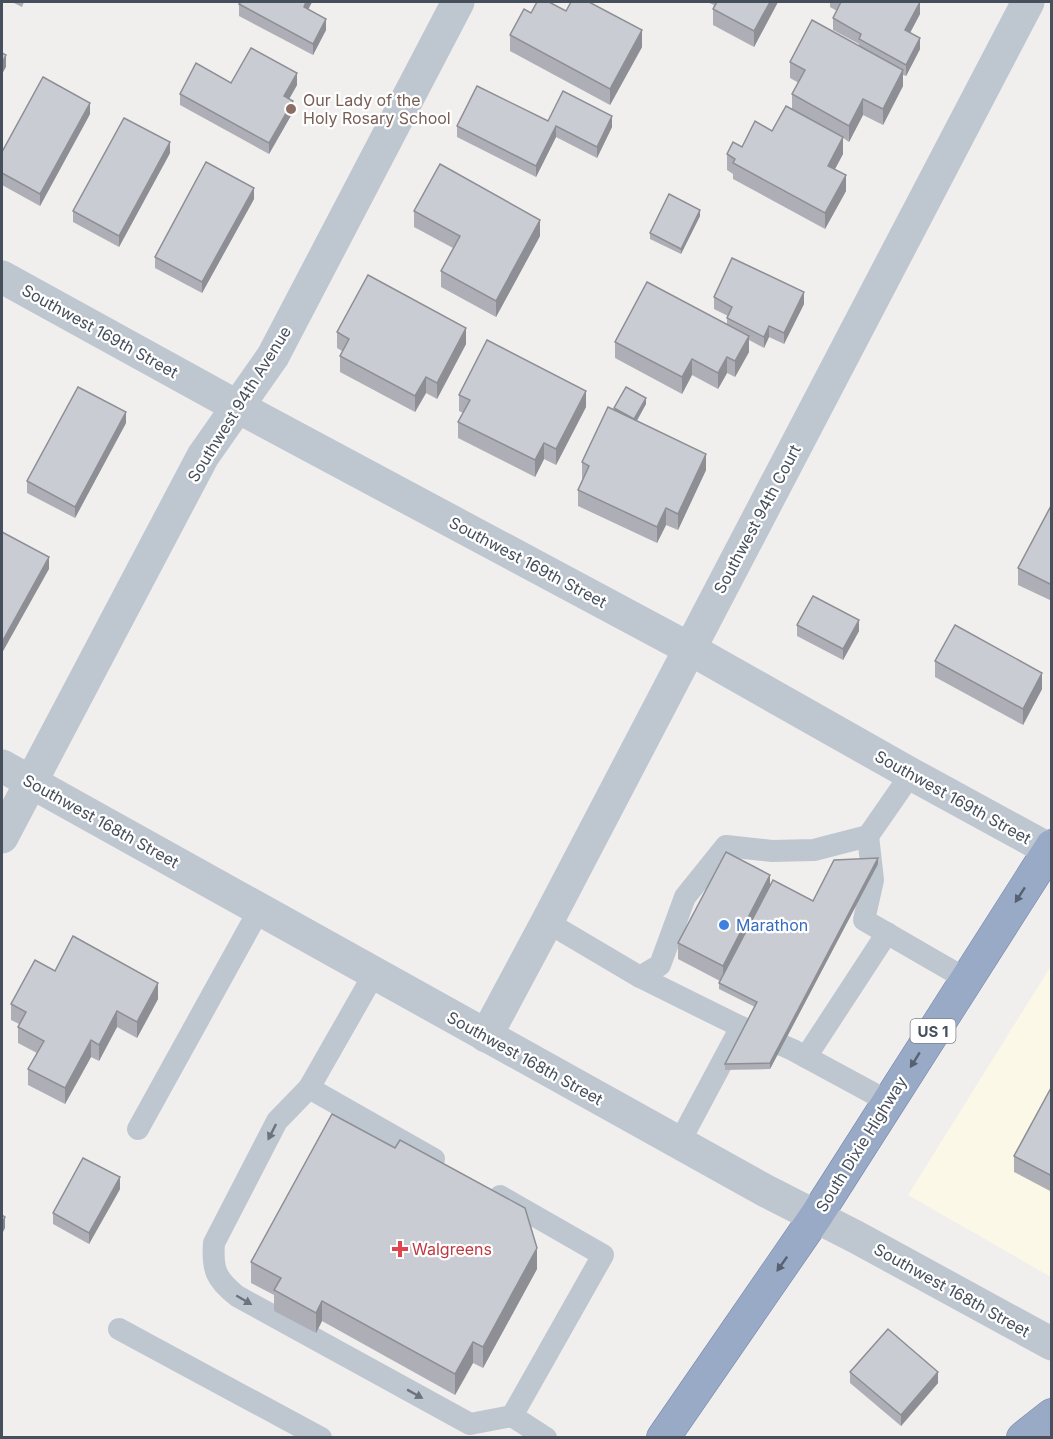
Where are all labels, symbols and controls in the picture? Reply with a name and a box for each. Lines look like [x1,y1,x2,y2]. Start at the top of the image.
place label: Our Lady of the Holy Rosary School [303,90,451,128]
marker: Our Lady of the Holy Rosary School [284,102,298,116]
street label: Southwest 169th Street [19,280,181,382]
street label: Southwest 94th Avenue [183,322,295,486]
street label: Southwest 94th Court [709,441,805,597]
street label: Southwest 169th Street [446,512,610,612]
street label: Southwest 169th Street [872,746,1034,848]
street label: Southwest 168th Street [20,770,182,872]
one-way arrow [1015,887,1026,903]
place label: Marathon [736,915,808,935]
marker: Marathon [717,918,731,932]
street label: Southwest 168th Street [444,1007,606,1109]
road number: US 1 [910,1019,956,1043]
one-way arrow [909,1051,921,1067]
street label: South Dixie Highway [811,1072,911,1216]
one-way arrow [267,1124,277,1141]
place label: Walgreens [412,1239,492,1259]
street label: Southwest 168th Street [871,1239,1033,1341]
marker: Walgreens [393,1242,407,1256]
one-way arrow [776,1256,788,1272]
one-way arrow [236,1295,253,1305]
one-way arrow [407,1389,424,1399]

